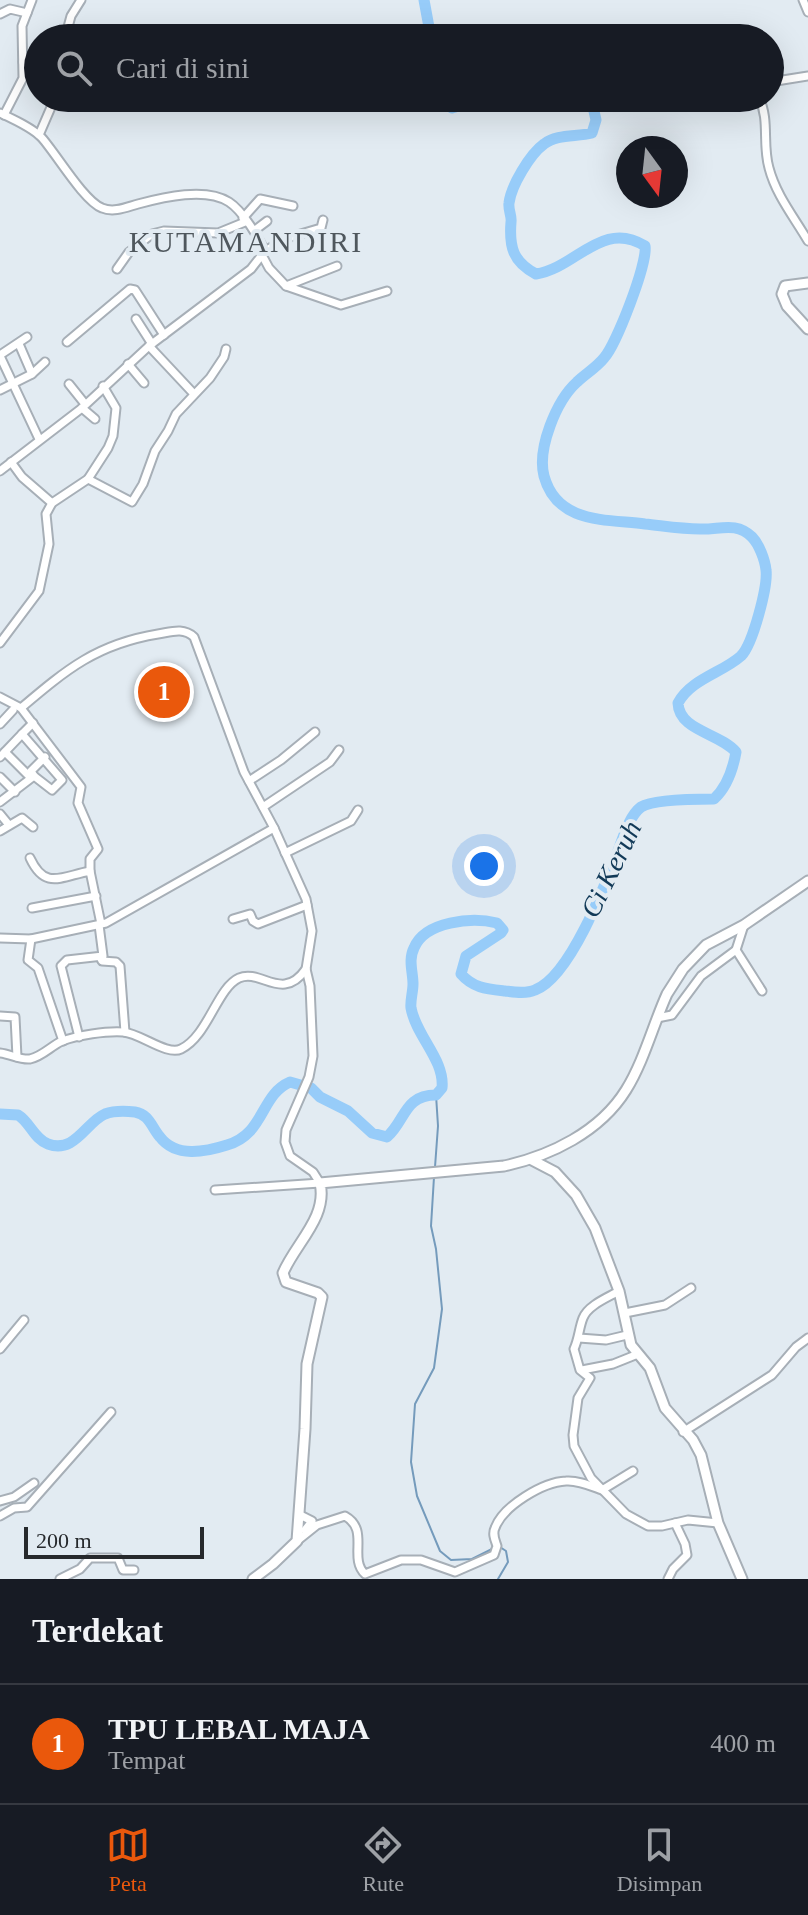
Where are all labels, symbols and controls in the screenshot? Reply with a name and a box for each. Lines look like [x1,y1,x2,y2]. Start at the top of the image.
search box [24,24,784,112]
icon: search [52,46,96,90]
text: Cari di sini [116,51,249,84]
north arrow [616,136,688,208]
district label: KUTAMANDIRI [129,225,363,258]
pin: 1 [138,662,190,722]
water label: Ci Keruh [574,816,648,922]
your location [464,846,504,886]
scale bar [24,1523,204,1559]
text: 200 m [36,1528,92,1553]
text: Terdekat [32,1612,163,1649]
text: TPU LEBAL MAJA [108,1712,370,1745]
text: 1 [52,1729,65,1758]
text: 400 m [710,1729,776,1758]
text: Tempat [108,1746,186,1775]
tab: Peta [106,1823,150,1897]
tab: Rute [361,1823,405,1897]
tab: Disimpan [617,1823,702,1897]

